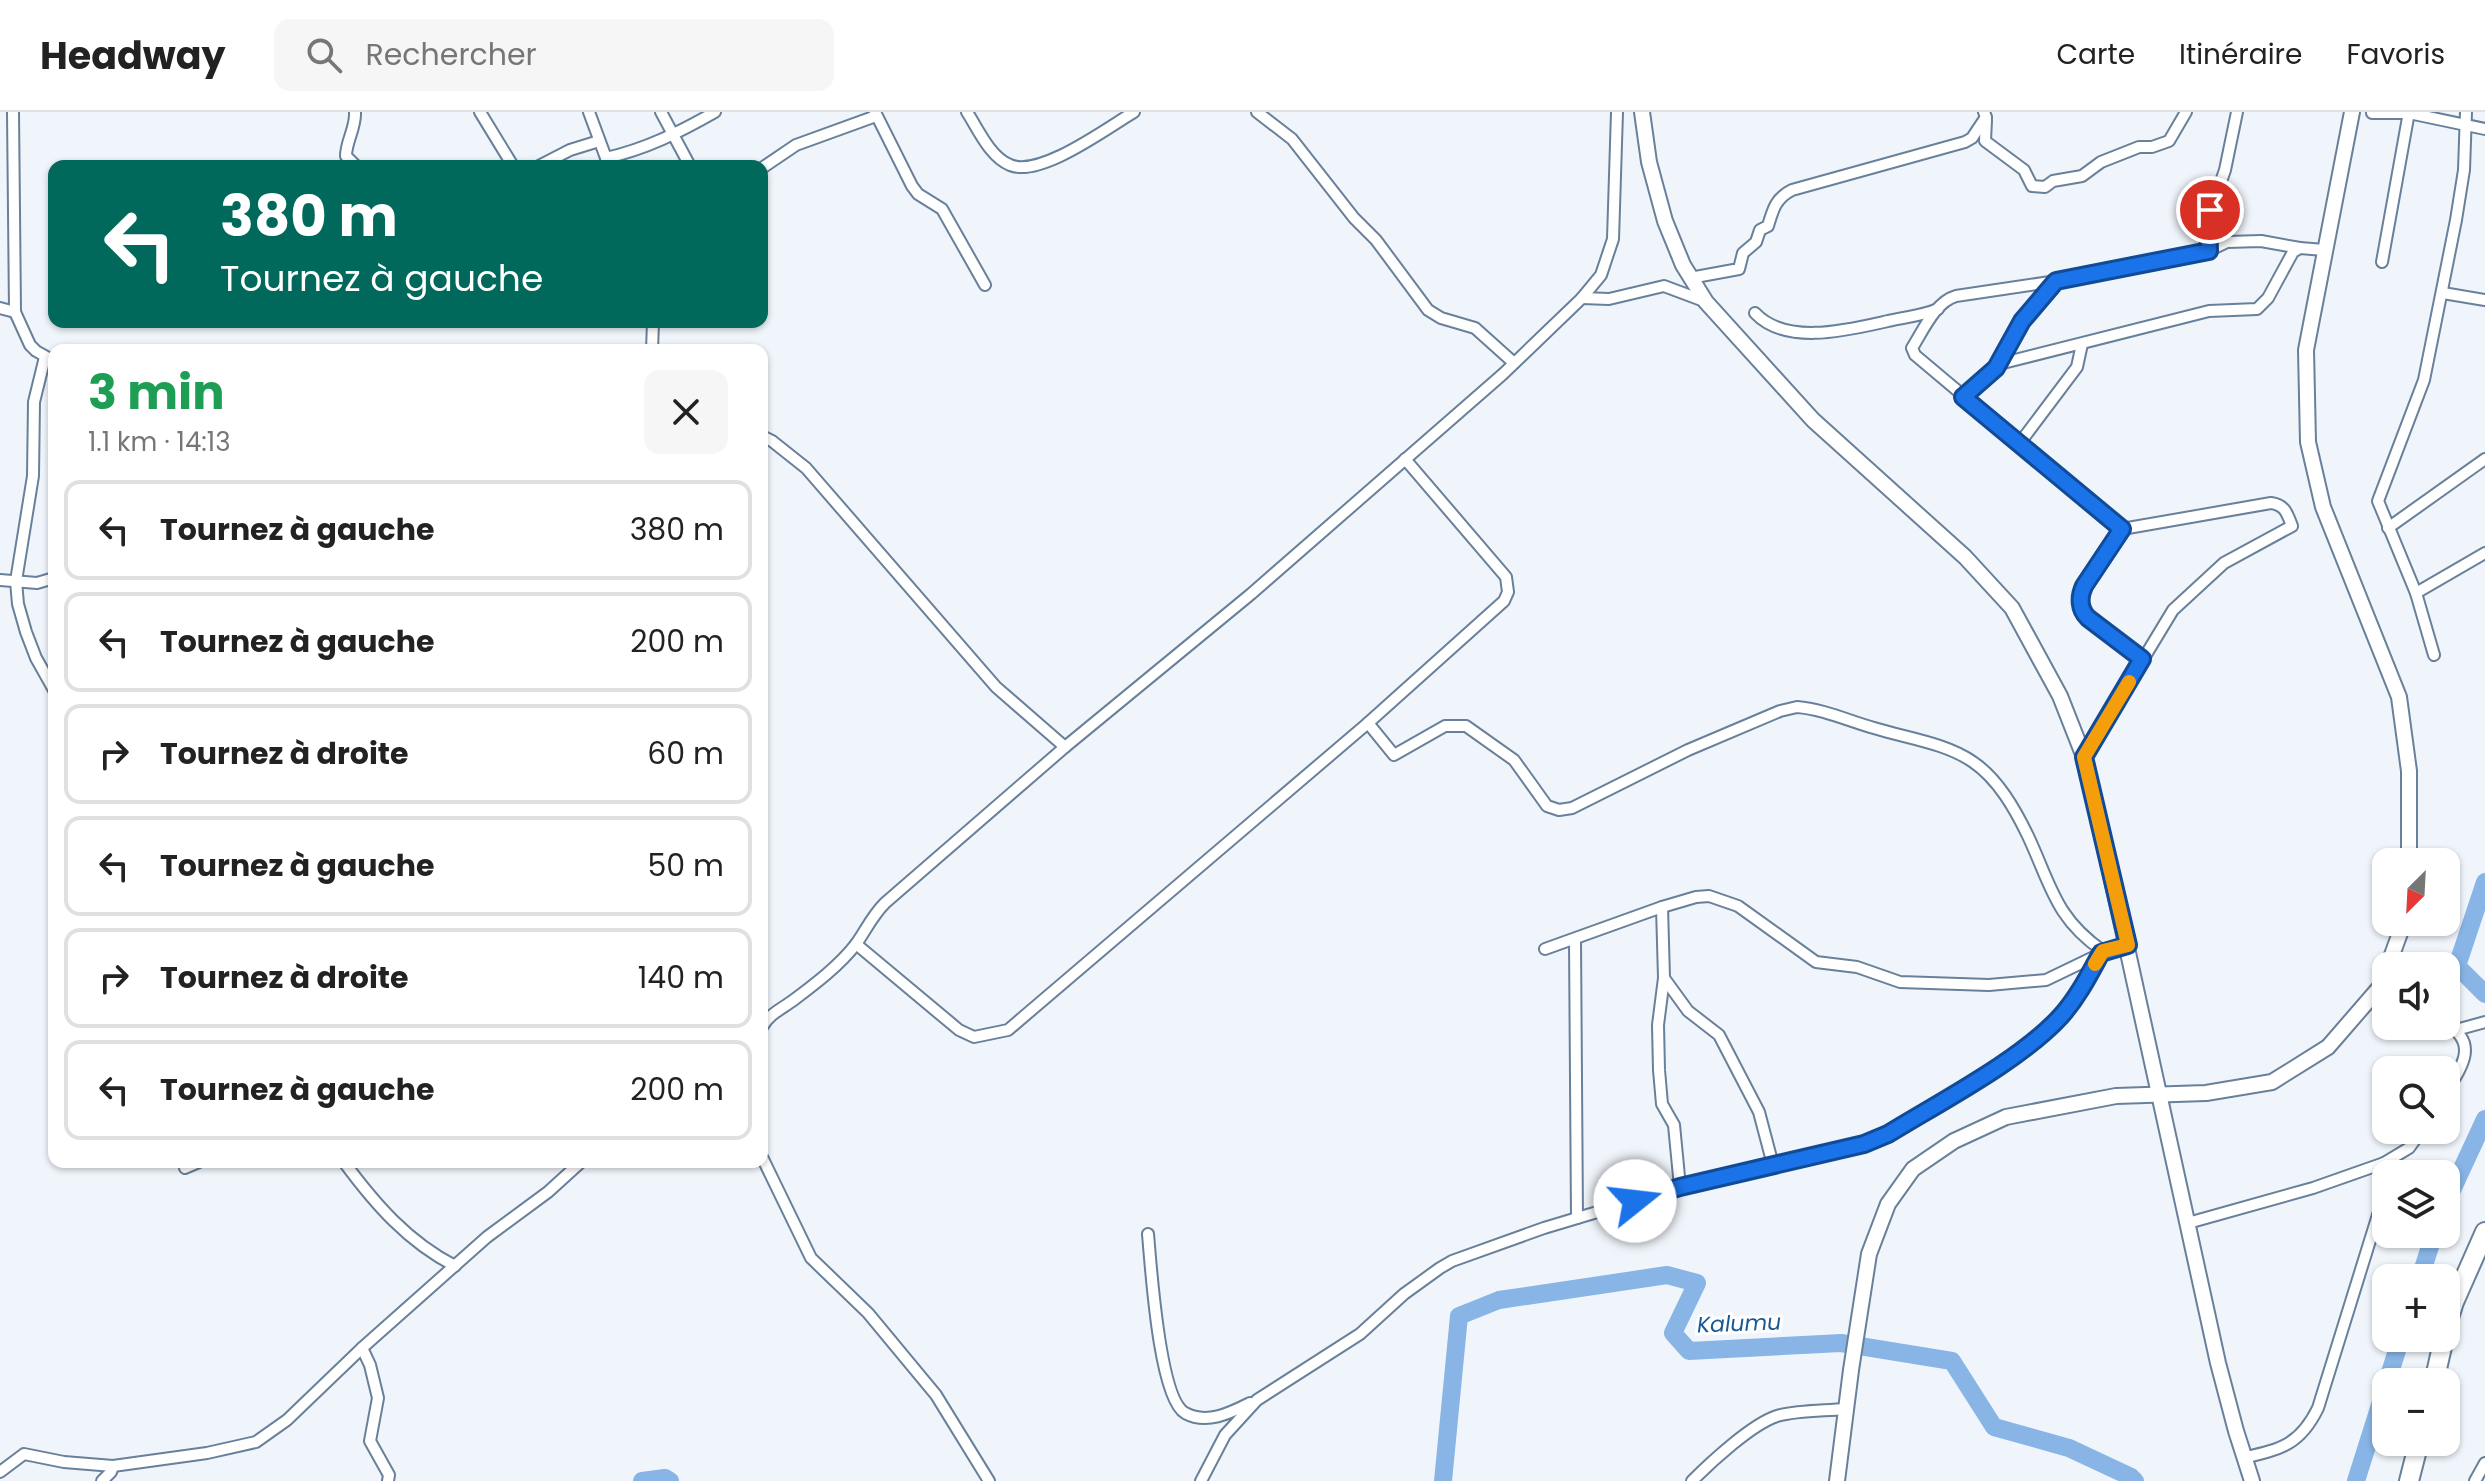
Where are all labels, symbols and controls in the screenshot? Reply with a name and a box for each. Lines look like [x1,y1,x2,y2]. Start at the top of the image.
search box [274,19,834,91]
text: Headway [40,29,226,82]
icon: search [302,33,346,77]
text: Rechercher [366,33,537,76]
text: Carte [2057,35,2135,74]
text: Itinéraire [2179,35,2302,74]
text: Favoris [2346,35,2445,74]
pin [2176,176,2244,244]
text: 380 m [220,177,398,256]
icon: arrive [2188,188,2232,232]
icon: left [88,192,192,296]
text: Tournez à gauche [220,253,543,304]
text: 3 min [88,359,225,426]
button: close [644,370,728,454]
text: 1.1 km · 14:13 [88,424,230,460]
icon: left [92,508,136,552]
text: Tournez à gauche [160,508,434,551]
text: 380 m [630,508,724,551]
icon: left [92,620,136,664]
text: Tournez à gauche [160,620,434,663]
text: 200 m [630,620,724,663]
icon: right [92,732,136,776]
text: Tournez à droite [160,732,408,775]
text: 60 m [647,732,724,775]
icon: left [92,844,136,888]
text: Tournez à gauche [160,844,434,887]
text: 50 m [647,844,724,887]
north arrow [2372,848,2460,936]
map controls [2372,848,2460,1456]
button: sound [2372,952,2460,1040]
icon: right [92,956,136,1000]
text: Tournez à droite [160,956,408,999]
text: 140 m [638,956,724,999]
button: search [2372,1056,2460,1144]
icon: left [92,1068,136,1112]
text: Tournez à gauche [160,1068,434,1111]
text: 200 m [630,1068,724,1111]
position arrow [1593,1159,1677,1243]
button: layers [2372,1160,2460,1248]
button: + [2372,1264,2460,1352]
water label: Kalumu [1696,1307,1782,1340]
button: − [2372,1368,2460,1456]

